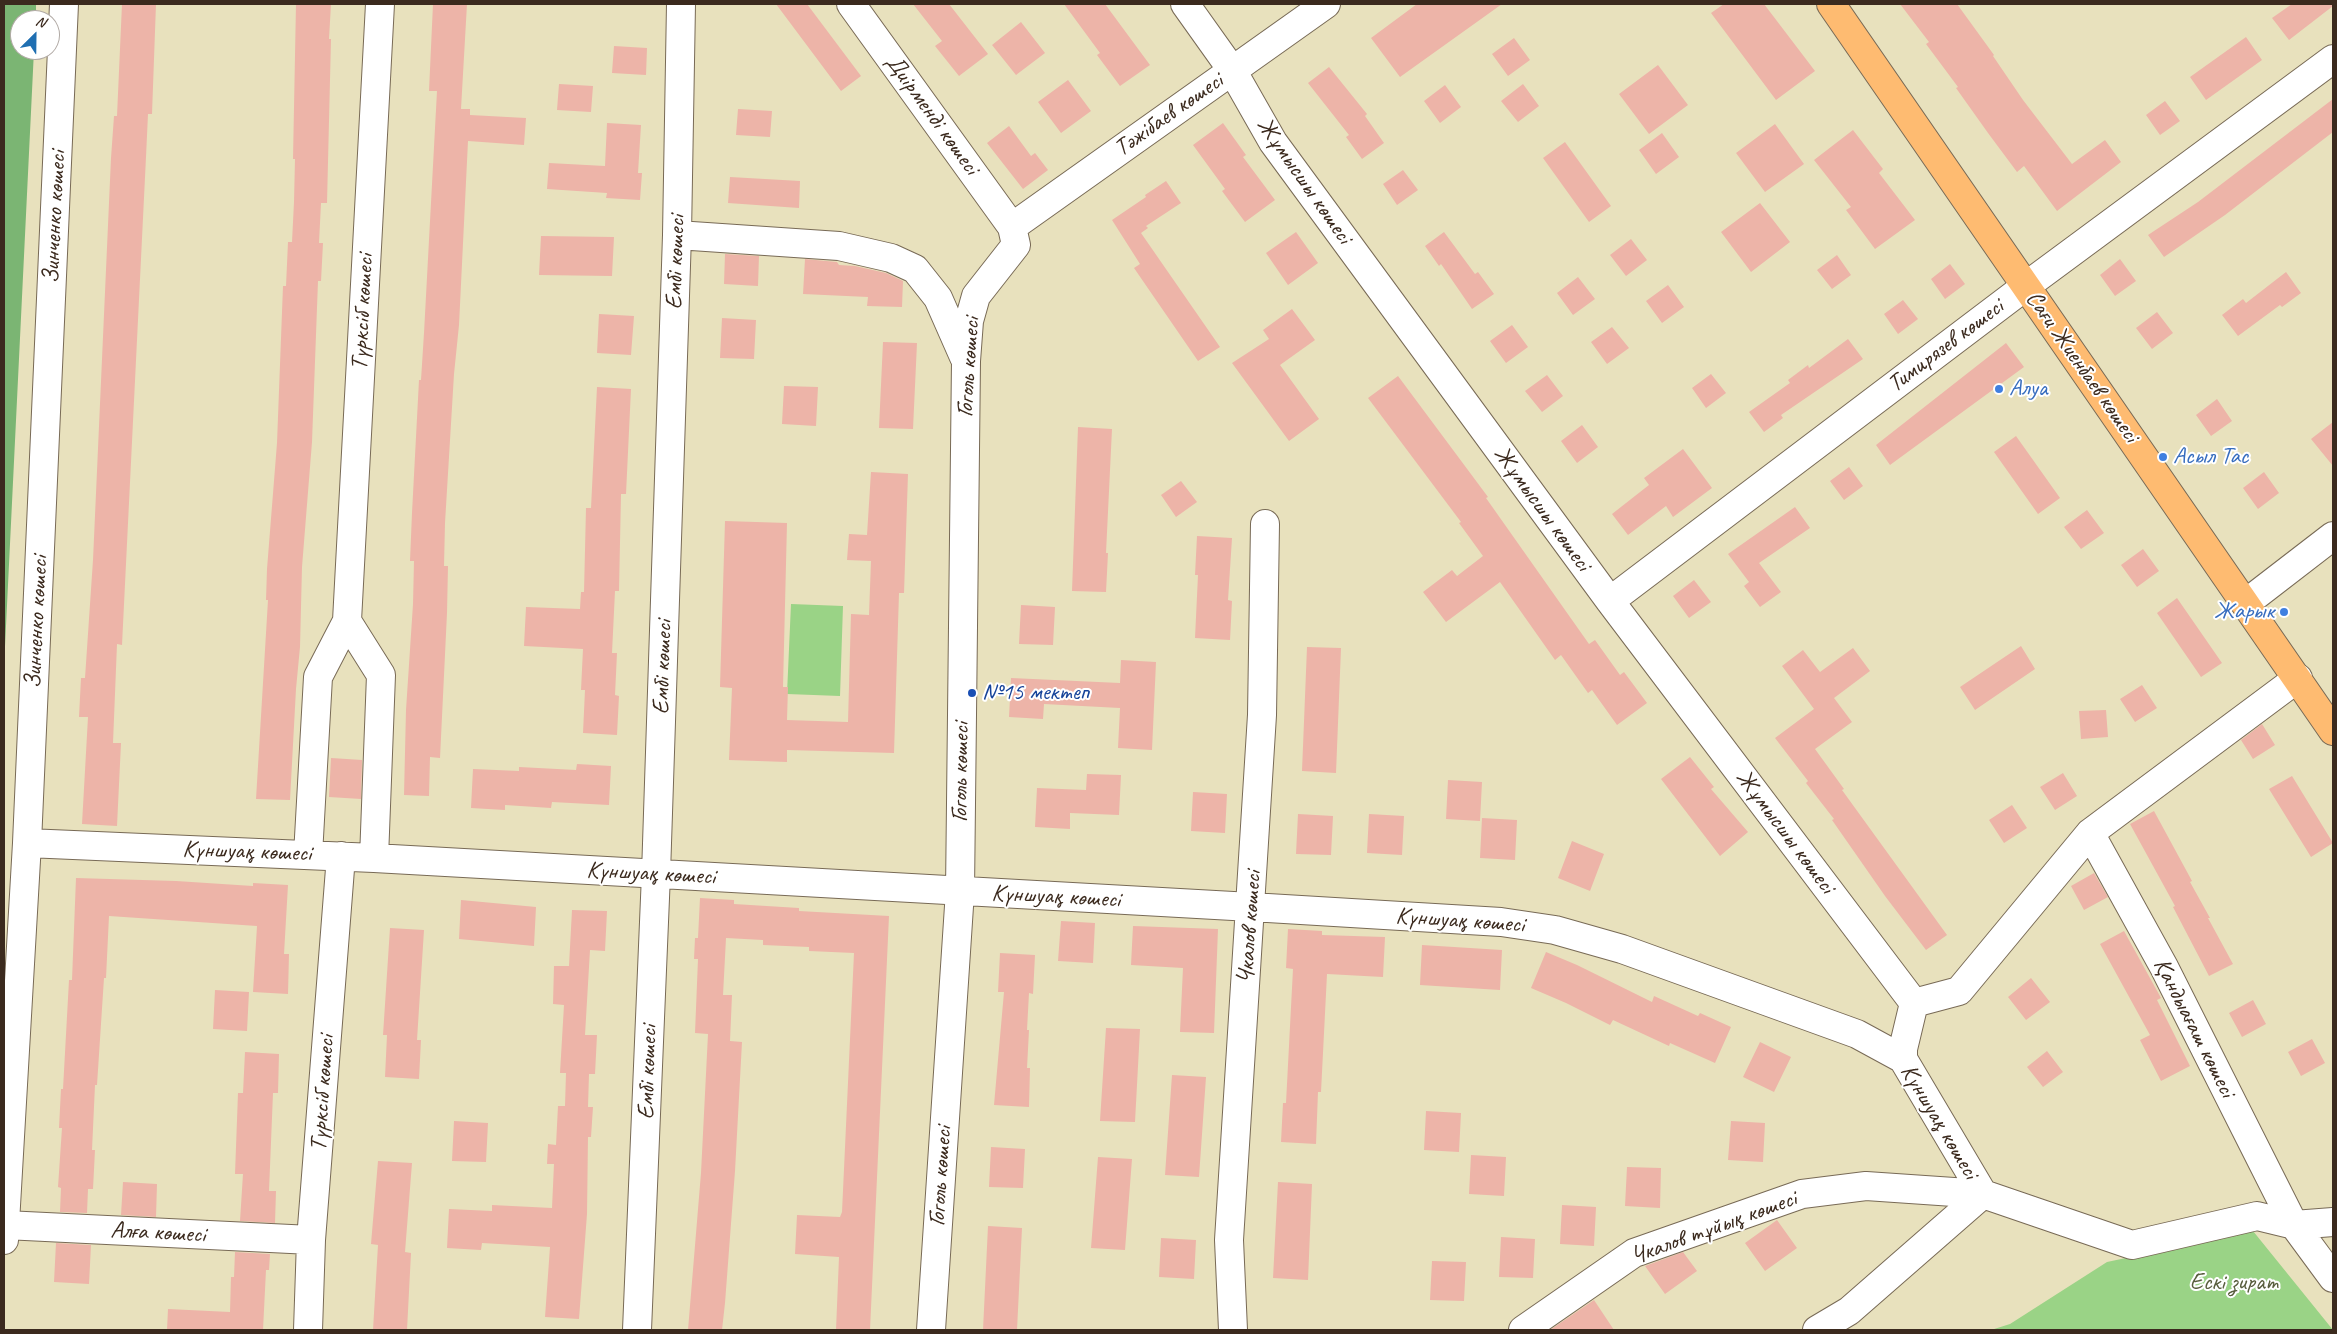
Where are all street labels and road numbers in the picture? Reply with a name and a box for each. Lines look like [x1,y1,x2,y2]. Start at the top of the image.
street label: Диірменді көшесі [879,49,985,181]
street label: Тәжібаев көшесі [1109,67,1229,163]
street label: Жұмысшы көшесі [1250,112,1358,250]
street label: Зинченко көшесі [37,150,73,284]
street label: Ембі көшесі [660,214,692,310]
street label: Түрксіб көшесі [346,253,380,371]
street label: Сағи Жиенбаев көшесі [2019,286,2145,448]
street label: Тимирязев көшесі [1882,293,2010,399]
street label: Гоголь көшесі [951,316,987,418]
street label: Жұмысшы көшесі [1487,441,1597,577]
street label: Зинченко көшесі [19,555,55,689]
street label: Ембі көшесі [647,619,679,715]
street label: Гоголь көшесі [946,722,976,822]
street label: Жұмысшы көшесі [1729,764,1841,900]
street label: Күншуақ көшесі [182,835,312,869]
street label: Күншуақ көшесі [586,856,716,892]
street label: Чкалов көшесі [1232,869,1268,985]
street label: Күншуақ көшесі [991,879,1121,915]
street label: Күншуақ көшесі [1395,902,1525,940]
street label: Қандыағаш көшесі [2147,954,2241,1102]
street label: Ембі көшесі [632,1024,664,1120]
street label: Түрксіб көшесі [305,1034,341,1152]
street label: Күншуақ көшесі [1893,1059,1985,1185]
street label: Гоголь көшесі [923,1125,959,1227]
street label: Чкалов тұйық көшесі [1627,1185,1801,1271]
street label: Алға көшесі [110,1216,206,1250]

